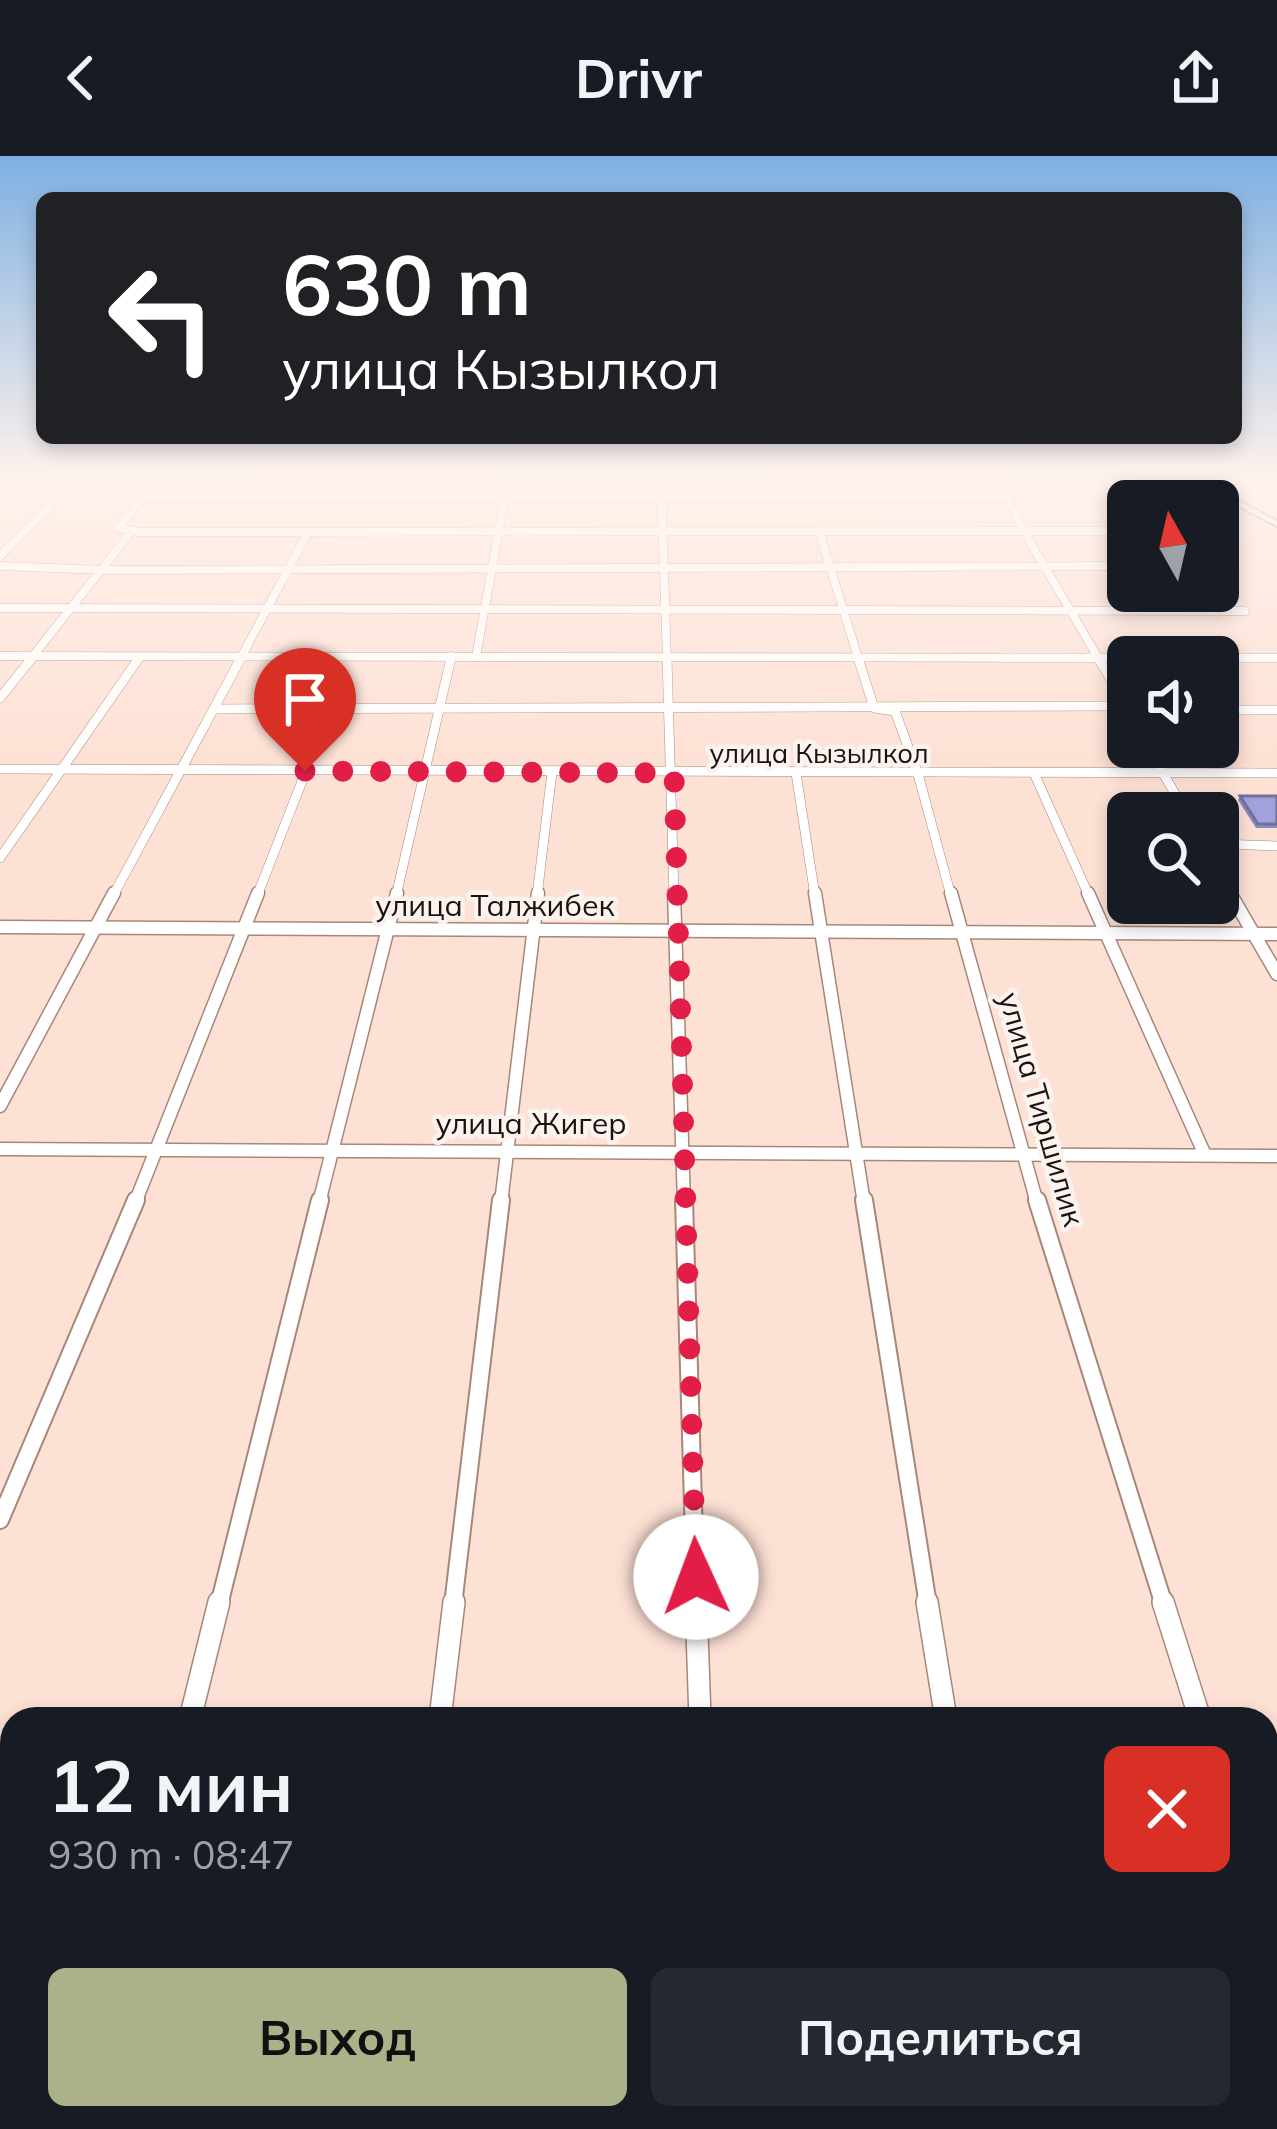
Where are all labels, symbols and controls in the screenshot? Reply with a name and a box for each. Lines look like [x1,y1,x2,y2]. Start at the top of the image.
text: Drivr [575,44,702,112]
icon: back [48,45,114,111]
icon: share [1163,45,1229,111]
text: 630 m [282,231,532,336]
icon: left [84,240,240,396]
text: улица Кызылкол [282,335,720,403]
north arrow [1107,480,1239,612]
map controls [1107,480,1239,924]
button: sound [1107,636,1239,768]
pin [254,648,356,771]
icon: arrive [272,666,338,732]
street label: улица Кызылкол [710,736,929,770]
button: search [1107,792,1239,924]
street label: улица Талжибек [375,886,616,924]
street label: улица Тиршилик [990,988,1094,1231]
street label: улица Жигер [435,1104,627,1142]
position arrow [633,1514,759,1640]
text: 12 мин [48,1740,293,1830]
button: close [1104,1746,1230,1872]
text: 930 m · 08:47 [48,1830,294,1879]
button: Выход [48,1968,627,2106]
button: Поделиться [651,1968,1230,2106]

